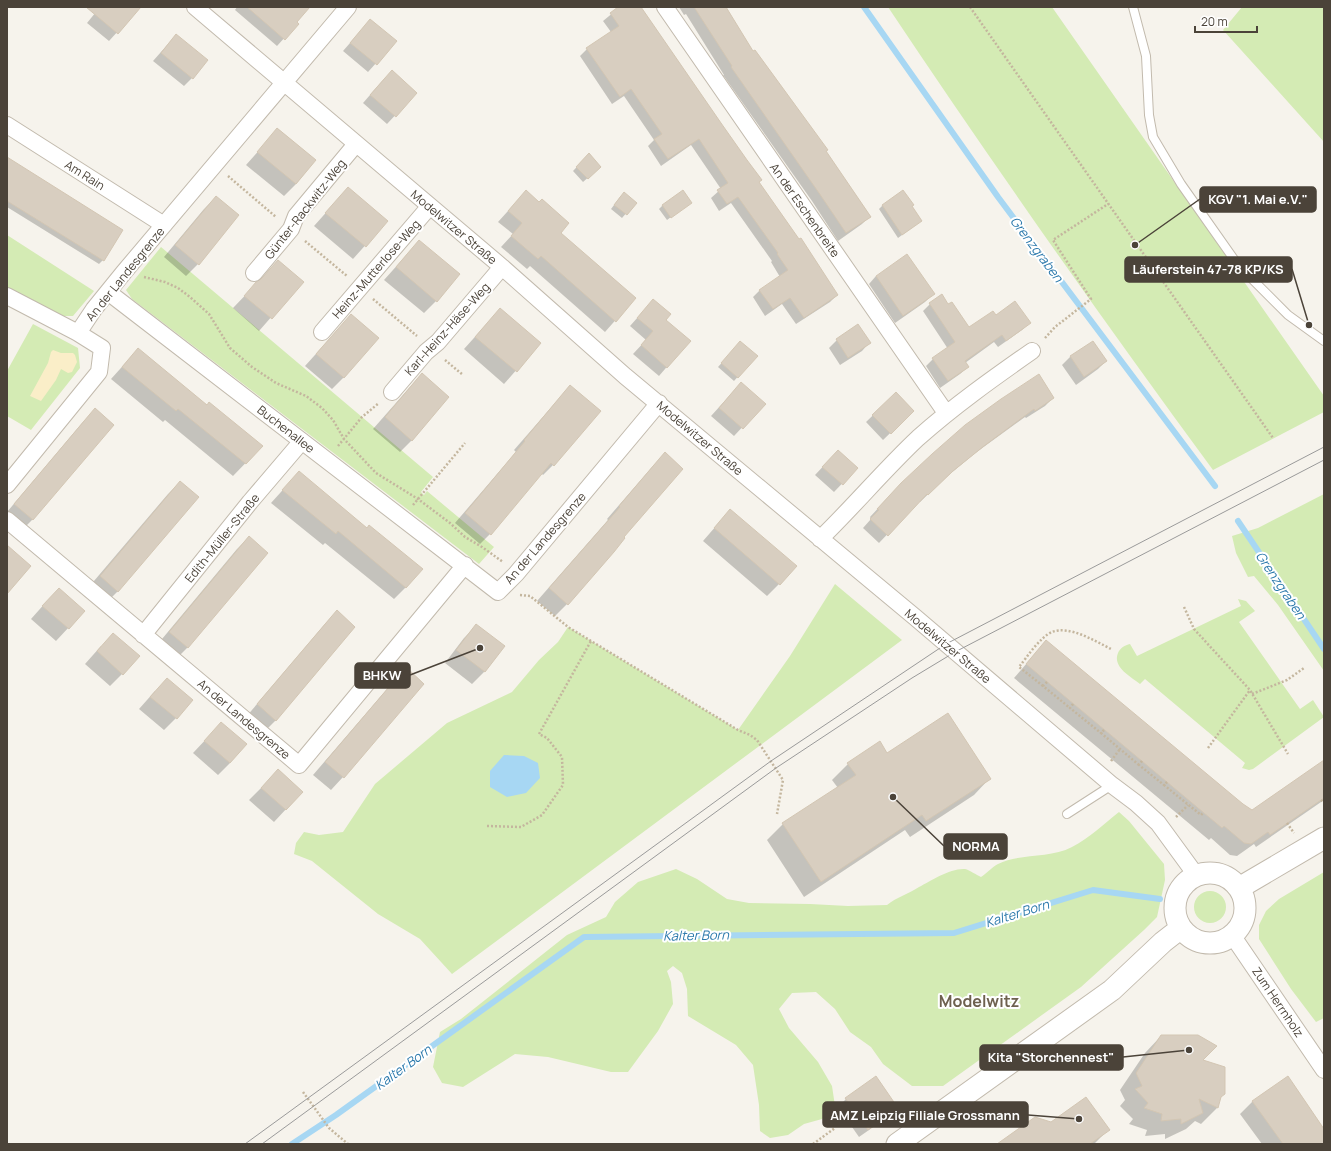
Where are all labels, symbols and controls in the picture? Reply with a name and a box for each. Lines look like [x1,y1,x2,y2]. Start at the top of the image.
scale bar [1195,8,1257,34]
text: 20 m [1201,13,1228,30]
street label: Günter-Rackwitz-Weg [261,155,349,263]
street label: Am Rain [62,156,108,194]
street label: An der Eschenbreite [766,159,844,261]
street label: Modelwitzer Straße [407,186,501,268]
callout: KGV "1. Mai e.V." [1200,187,1316,212]
text: KGV "1. Mai e.V." [1208,190,1308,208]
water label: Grenzgraben [1006,212,1068,287]
street label: Heinz-Mutterlose-Weg [328,216,424,322]
street label: An der Landesgrenze [82,223,168,325]
callout: Läuferstein 47-78 KP/KS [1125,257,1292,282]
text: Läuferstein 47-78 KP/KS [1132,260,1284,278]
street label: Karl-Heinz-Häse-Weg [401,279,493,379]
street label: Modelwitzer Straße [653,397,747,479]
street label: Buchenallee [254,401,318,457]
street label: An der Landesgrenze [500,488,590,588]
street label: Edith-Müller-Straße [181,490,263,586]
water label: Grenzgraben [1252,548,1311,623]
street label: Modelwitzer Straße [901,605,995,687]
callout: BHKW [355,663,410,688]
text: BHKW [363,666,402,684]
street label: An der Landesgrenze [194,675,294,763]
callout: NORMA [944,834,1007,859]
text: NORMA [952,837,1000,855]
water label: Kalter Born [983,894,1052,931]
water label: Kalter Born [663,925,730,945]
street label: Zum Herrnholz [1248,963,1308,1041]
district label: Modelwitz [939,990,1019,1012]
water label: Kalter Born [371,1040,436,1094]
callout: Kita "Storchennest" [980,1045,1123,1070]
text: Kita "Storchennest" [988,1048,1114,1066]
callout: AMZ Leipzig Filiale Grossmann [823,1102,1028,1127]
text: AMZ Leipzig Filiale Grossmann [830,1106,1020,1124]

